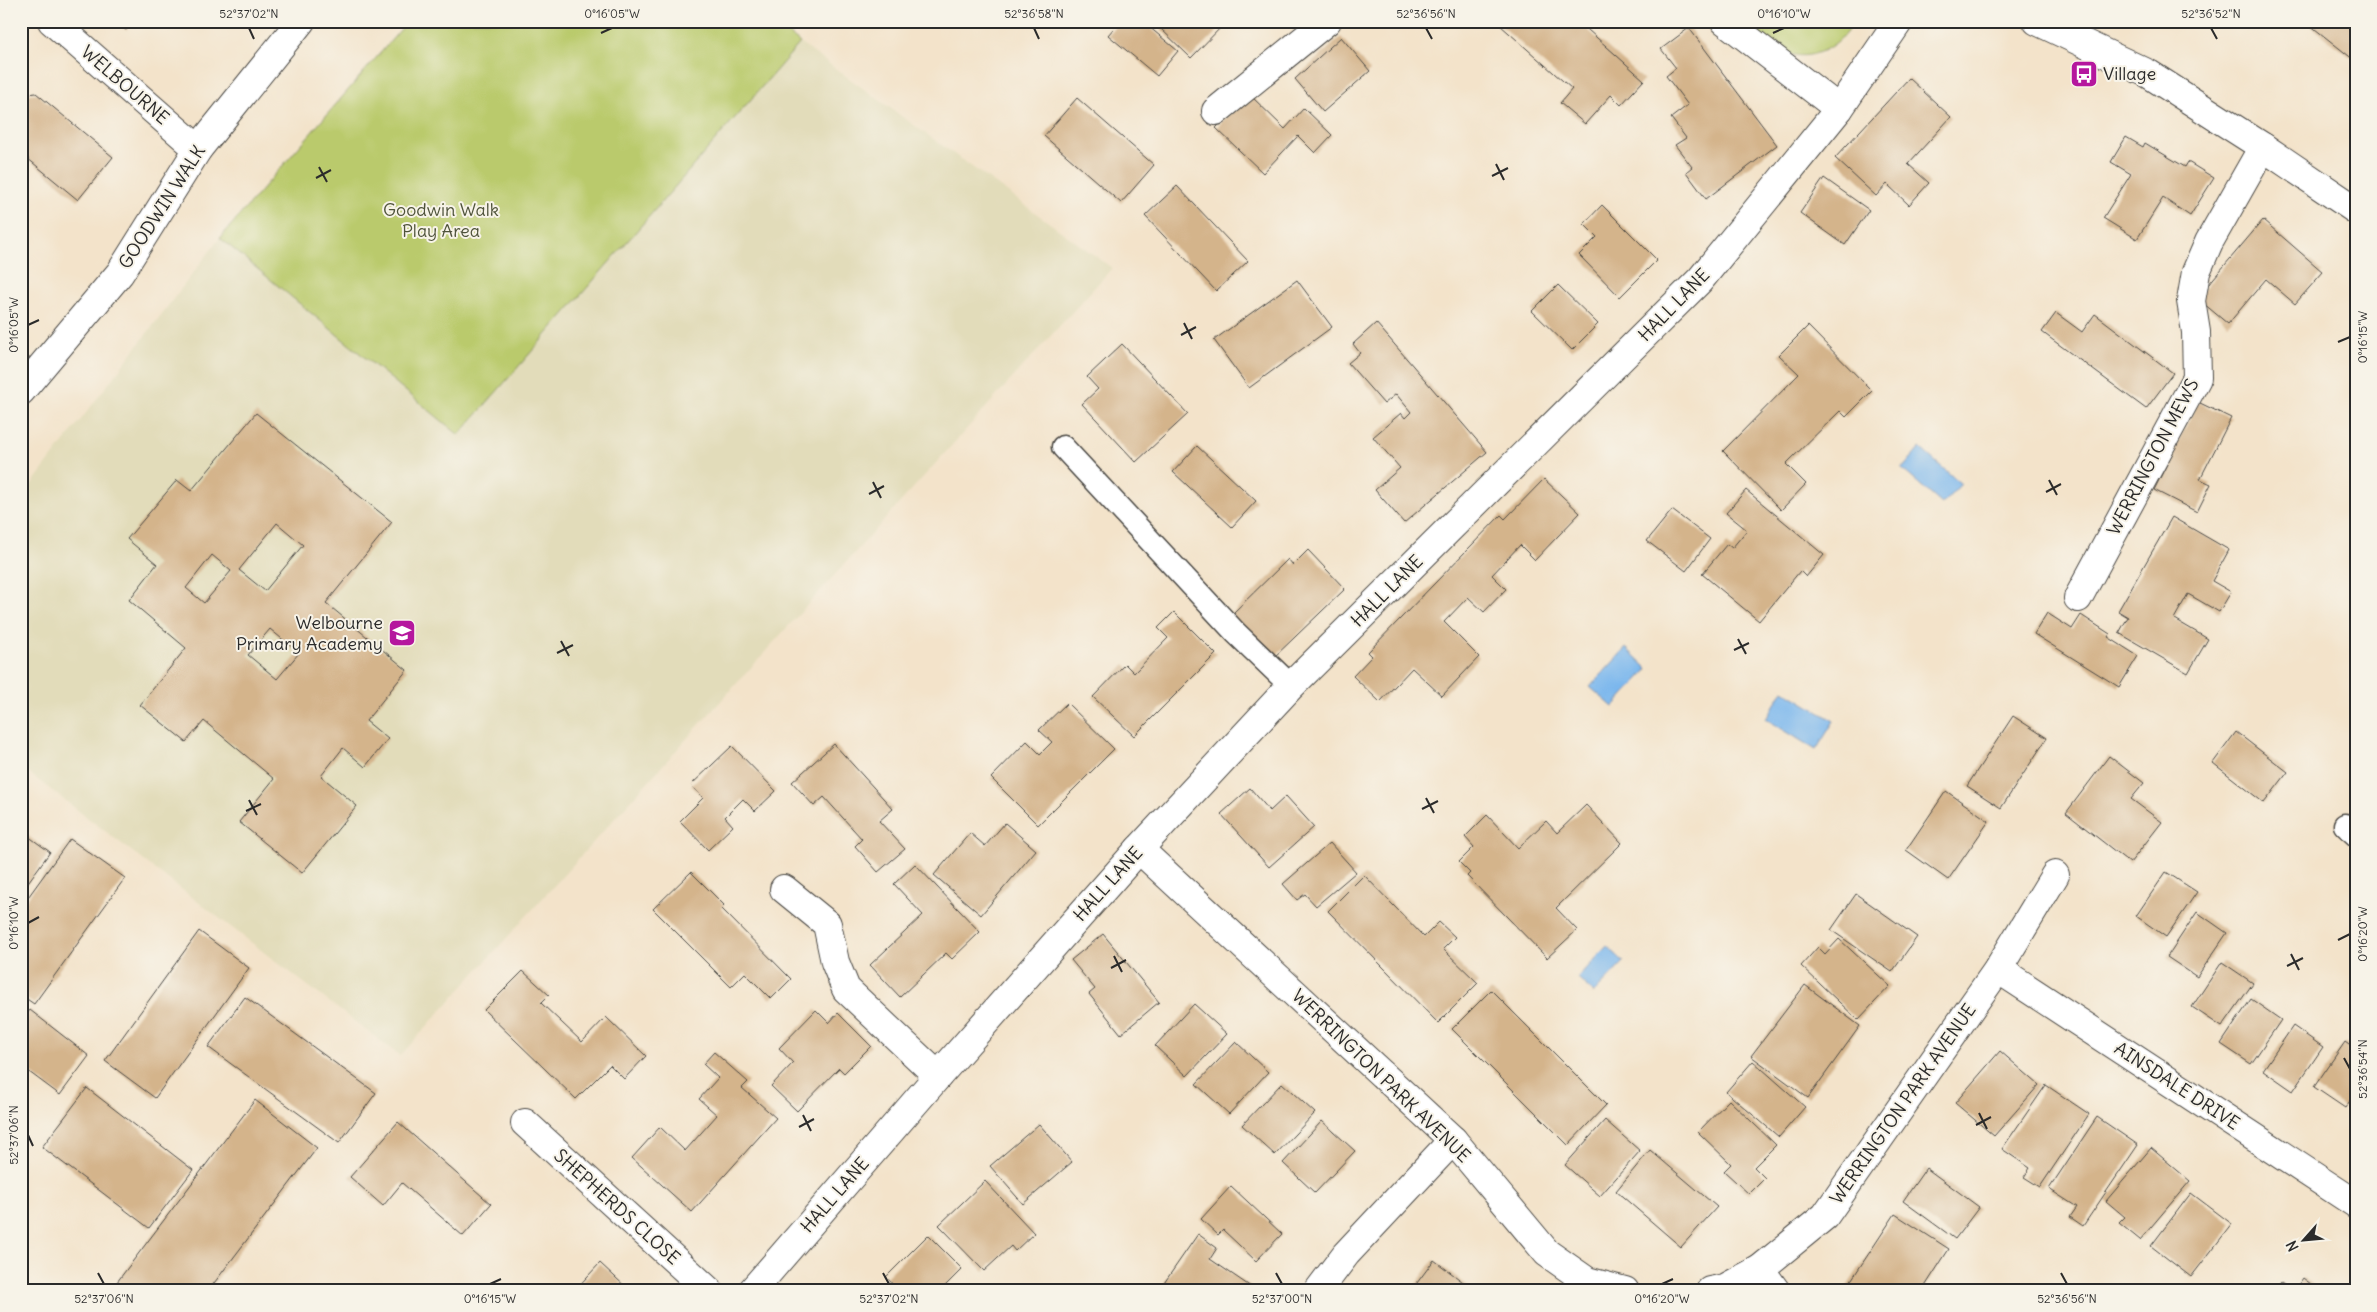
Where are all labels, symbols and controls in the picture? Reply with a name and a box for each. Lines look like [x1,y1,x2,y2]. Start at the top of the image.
text: 52°37'02"N [219,6,279,21]
text: 0°16'05"W [584,6,640,21]
text: 52°36'58"N [1004,6,1064,21]
text: 52°36'56"N [1396,6,1456,21]
text: 0°16'10"W [1757,6,1811,21]
text: 52°36'52"N [2181,6,2241,21]
street label: WELBOURNE [77,40,174,129]
bus stop icon: Village [2069,59,2099,89]
place label: Village [2103,62,2156,85]
street label: GOODWIN WALK [113,141,210,273]
park label: Goodwin Walk Play Area [383,198,499,242]
street label: HALL LANE [1633,263,1714,346]
text: 0°16'05"W [6,297,21,353]
text: 0°16'15"W [2355,311,2370,363]
street label: WERRINGTON MEWS [2102,374,2204,539]
street label: HALL LANE [1346,550,1428,632]
place label: Welbourne Primary Academy [236,611,383,655]
school or university icon: Welbourne Primary Academy [387,618,417,648]
street label: HALL LANE [1068,842,1147,926]
text: 0°16'10"W [6,896,21,950]
text: 0°16'20"W [2355,906,2370,962]
street label: WERRINGTON PARK AVENUE [1287,984,1475,1167]
street label: WERRINGTON PARK AVENUE [1824,999,1981,1208]
street label: AINSDALE DRIVE [2110,1037,2244,1135]
text: 52°36'54"N [2355,1039,2370,1099]
text: 52°37'06"N [6,1105,21,1165]
street label: SHEPHERDS CLOSE [550,1144,685,1269]
street label: HALL LANE [796,1152,874,1237]
north arrow [2280,1214,2330,1264]
text: N [2282,1238,2303,1254]
text: 52°37'06"N [74,1291,134,1306]
text: 0°16'15"W [464,1291,516,1306]
text: 52°37'02"N [859,1291,919,1306]
text: 52°37'00"N [1252,1291,1312,1306]
text: 0°16'20"W [1634,1291,1690,1306]
text: 52°36'56"N [2037,1291,2097,1306]

